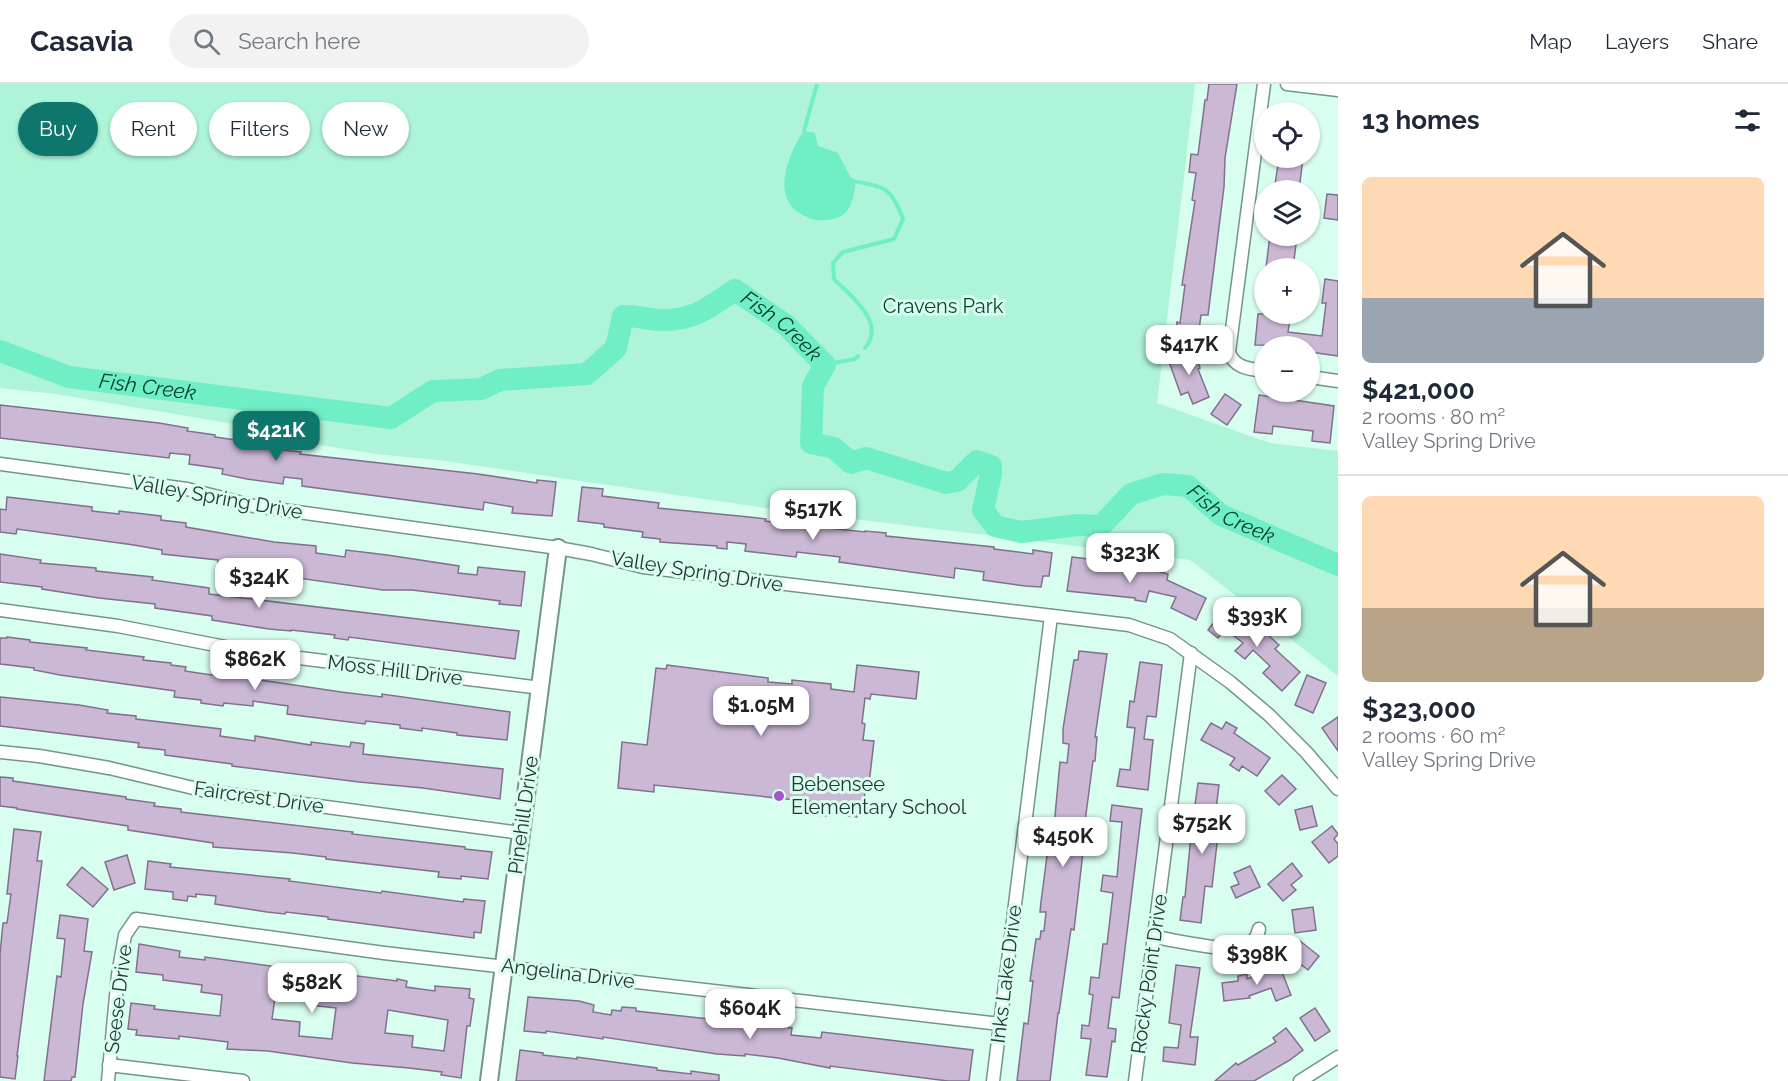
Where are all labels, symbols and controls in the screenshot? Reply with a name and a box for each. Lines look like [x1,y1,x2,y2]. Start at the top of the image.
search box [169,14,589,68]
text: Casavia [30,25,133,58]
icon: search [190,25,223,58]
text: Search here [238,28,360,54]
text: Map [1529,29,1572,54]
text: Layers [1605,29,1669,54]
text: Share [1702,29,1758,54]
chip: Buy [18,102,98,156]
chip: Rent [110,102,197,156]
chip: Filters [209,102,310,156]
chip: New [322,102,409,156]
map controls [1254,102,1320,402]
button: locate [1254,102,1320,168]
icon: filters [1731,104,1764,137]
text: 13 homes [1362,105,1480,135]
button: layers [1254,180,1320,246]
icon: home [1509,216,1617,324]
button: + [1254,258,1320,324]
water label: Fish Creek [737,285,827,366]
park label: Cravens Park [883,294,1004,318]
pin: $417K [1147,325,1231,376]
text: $417K [1160,332,1218,356]
button: − [1254,336,1320,402]
water label: Fish Creek [98,368,198,405]
text: $421,000 [1362,375,1475,405]
text: 2 rooms · 80 m² [1362,405,1505,429]
pin: $421K [234,411,318,462]
text: $421K [247,418,305,442]
text: Valley Spring Drive [1362,429,1536,453]
street label: Valley Spring Drive [129,470,305,524]
water label: Fish Creek [1183,479,1279,549]
pin: $517K [771,490,855,541]
text: $517K [784,497,842,521]
pin: $323K [1088,533,1172,584]
icon: home [1509,535,1617,643]
text: $323K [1100,540,1160,564]
street label: Valley Spring Drive [609,546,785,596]
pin: $324K [217,558,301,609]
text: $324K [229,565,289,589]
pin: $393K [1215,597,1299,648]
text: $393K [1227,604,1287,628]
pin: $862K [213,640,297,691]
text: $862K [224,647,286,671]
street label: Moss Hill Drive [326,650,464,690]
pin: $1.05M [712,686,810,737]
text: $1.05M [727,693,795,717]
text: $323,000 [1362,694,1476,724]
text: 2 rooms · 60 m² [1362,724,1506,748]
text: Valley Spring Drive [1362,748,1536,772]
street label: Pinehill Drive [503,754,543,876]
place label: Bebensee Elementary School [791,772,967,819]
street label: Faircrest Drive [192,776,326,818]
marker: Bebensee Elementary School [772,789,786,803]
pin: $752K [1160,804,1244,855]
text: $752K [1172,811,1232,835]
pin: $450K [1021,817,1105,868]
text: $450K [1033,824,1093,848]
street label: Rocky Point Drive [1126,892,1172,1055]
street label: Inks Lake Drive [986,903,1026,1045]
pin: $398K [1215,935,1299,986]
text: $398K [1227,942,1287,966]
street label: Seese Drive [99,943,137,1055]
street label: Angelina Drive [500,953,636,993]
pin: $582K [270,963,354,1014]
text: $582K [282,970,342,994]
pin: $604K [708,989,792,1040]
text: $604K [719,996,781,1020]

